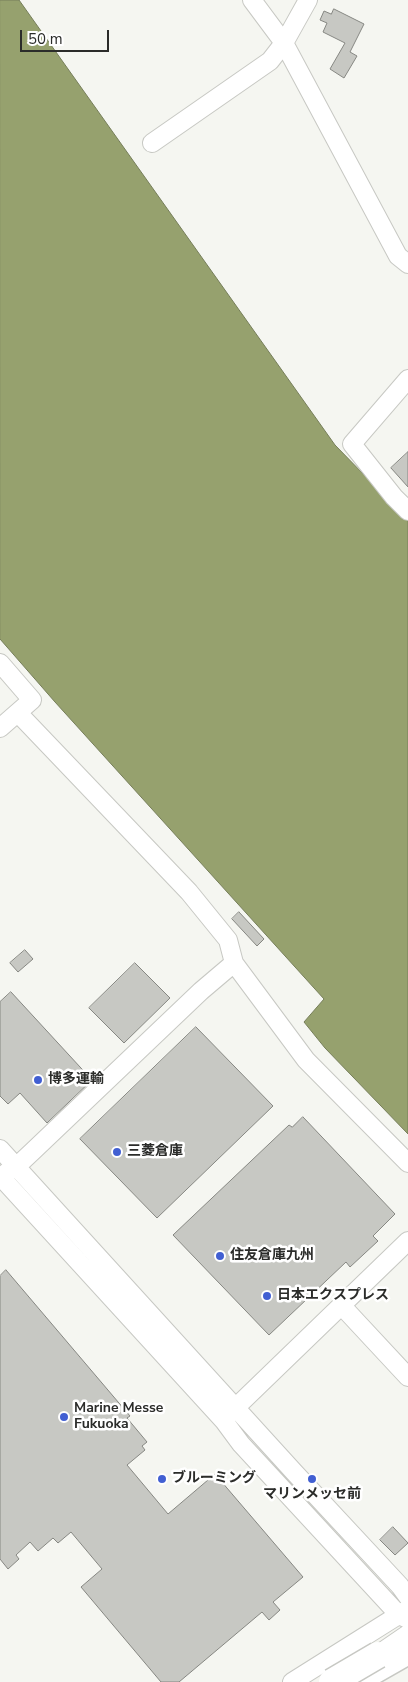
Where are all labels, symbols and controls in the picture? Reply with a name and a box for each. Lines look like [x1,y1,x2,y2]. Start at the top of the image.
scale bar [22,20,111,52]
text: 50 m [28,29,63,49]
place label: 博多運輸 [48,1072,104,1088]
marker: 博多運輸 [32,1074,44,1086]
place label: 三菱倉庫 [127,1144,183,1160]
marker: 三菱倉庫 [111,1146,123,1158]
place label: 住友倉庫九州 [230,1248,314,1264]
marker: 住友倉庫九州 [214,1250,226,1262]
place label: 日本エクスプレス [277,1288,389,1304]
marker: 日本エクスプレス [261,1290,273,1302]
place label: Marine Messe Fukuoka [74,1401,163,1434]
marker: Marine Messe Fukuoka [58,1411,70,1423]
place label: ブルーミング [172,1471,256,1487]
marker: ブルーミング [156,1473,168,1485]
marker: マリンメッセ前 [306,1473,318,1485]
place label: マリンメッセ前 [263,1487,361,1503]

